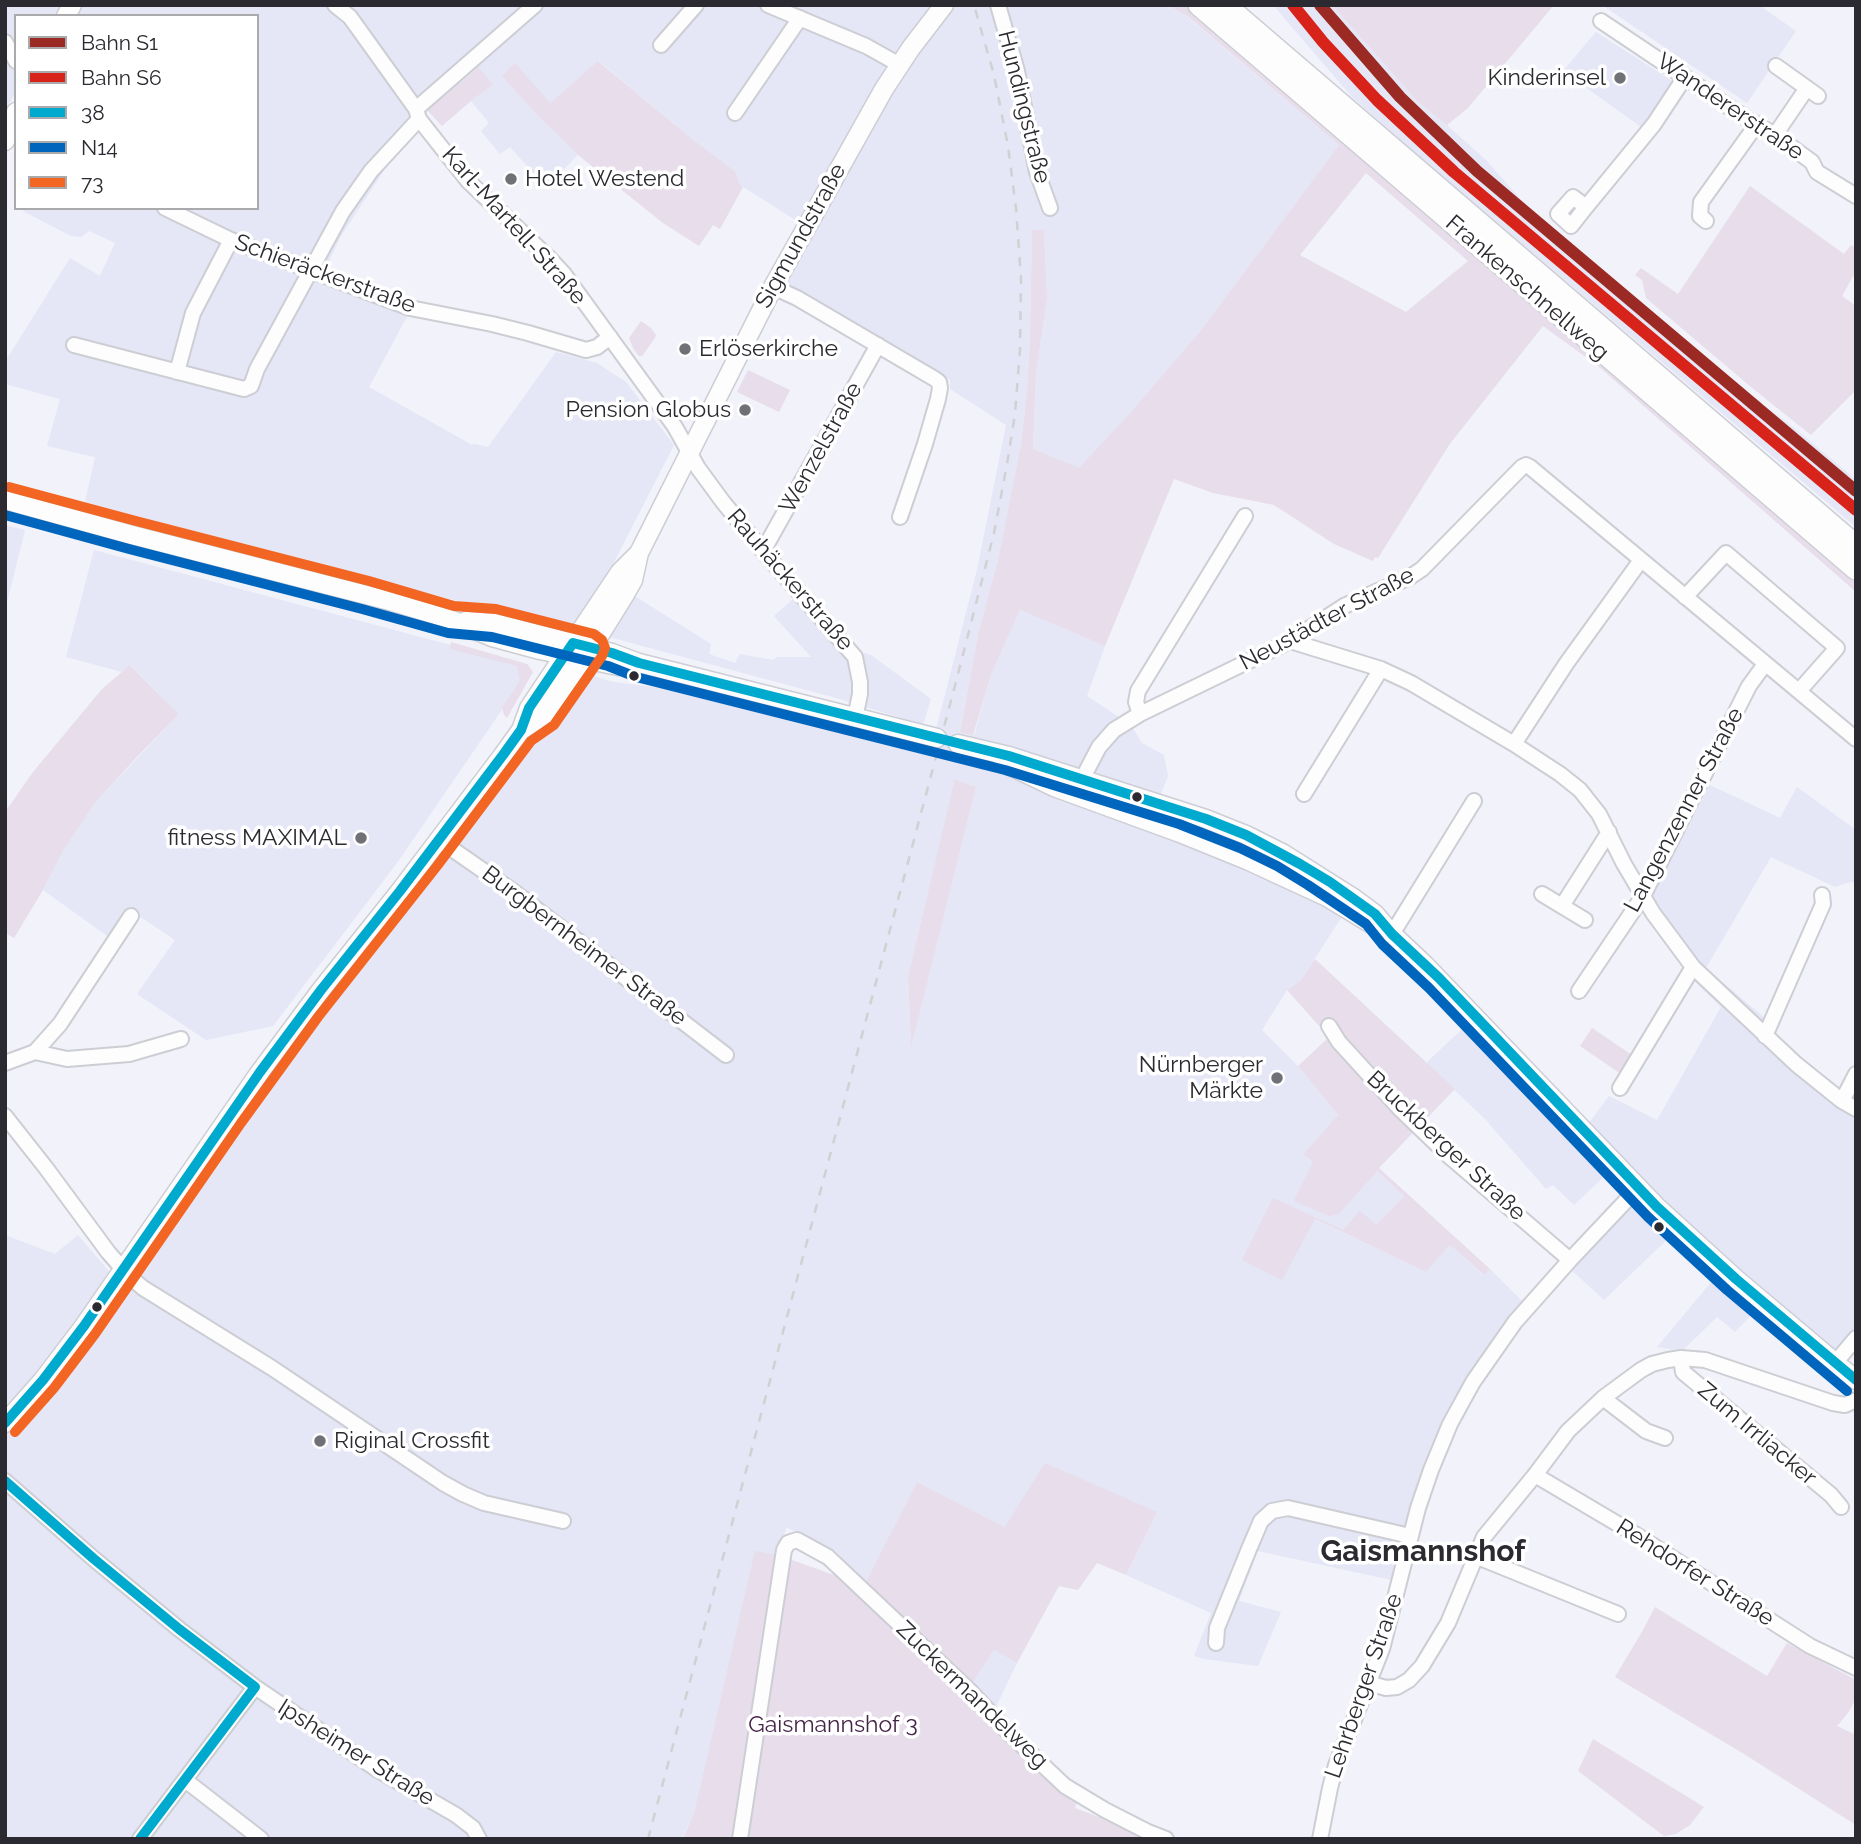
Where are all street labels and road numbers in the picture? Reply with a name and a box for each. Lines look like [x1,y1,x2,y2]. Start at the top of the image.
street label: Hundingstraße [992,28,1056,186]
street label: Wandererstraße [1651,48,1809,166]
street label: Karl-Martell-Straße [436,141,592,311]
street label: Sigmundstraße [750,159,852,313]
street label: Frankenschnellweg [1440,210,1614,366]
street label: Schieräckerstraße [231,228,419,320]
street label: Wenzelstraße [774,378,868,518]
street label: Rauhäckerstraße [721,504,859,656]
street label: Neustädter Straße [1235,561,1419,677]
street label: Langenzenner Straße [1618,703,1750,917]
street label: Burgbernheimer Straße [476,860,692,1032]
street label: Bruckberger Straße [1361,1065,1531,1227]
street label: Zum Irrliacker [1692,1376,1822,1492]
street label: Rehdorfer Straße [1611,1513,1779,1633]
street label: Lehrberger Straße [1319,1590,1409,1782]
street label: Zuckermandelweg [890,1615,1054,1775]
street label: Ipsheimer Straße [272,1694,440,1812]

